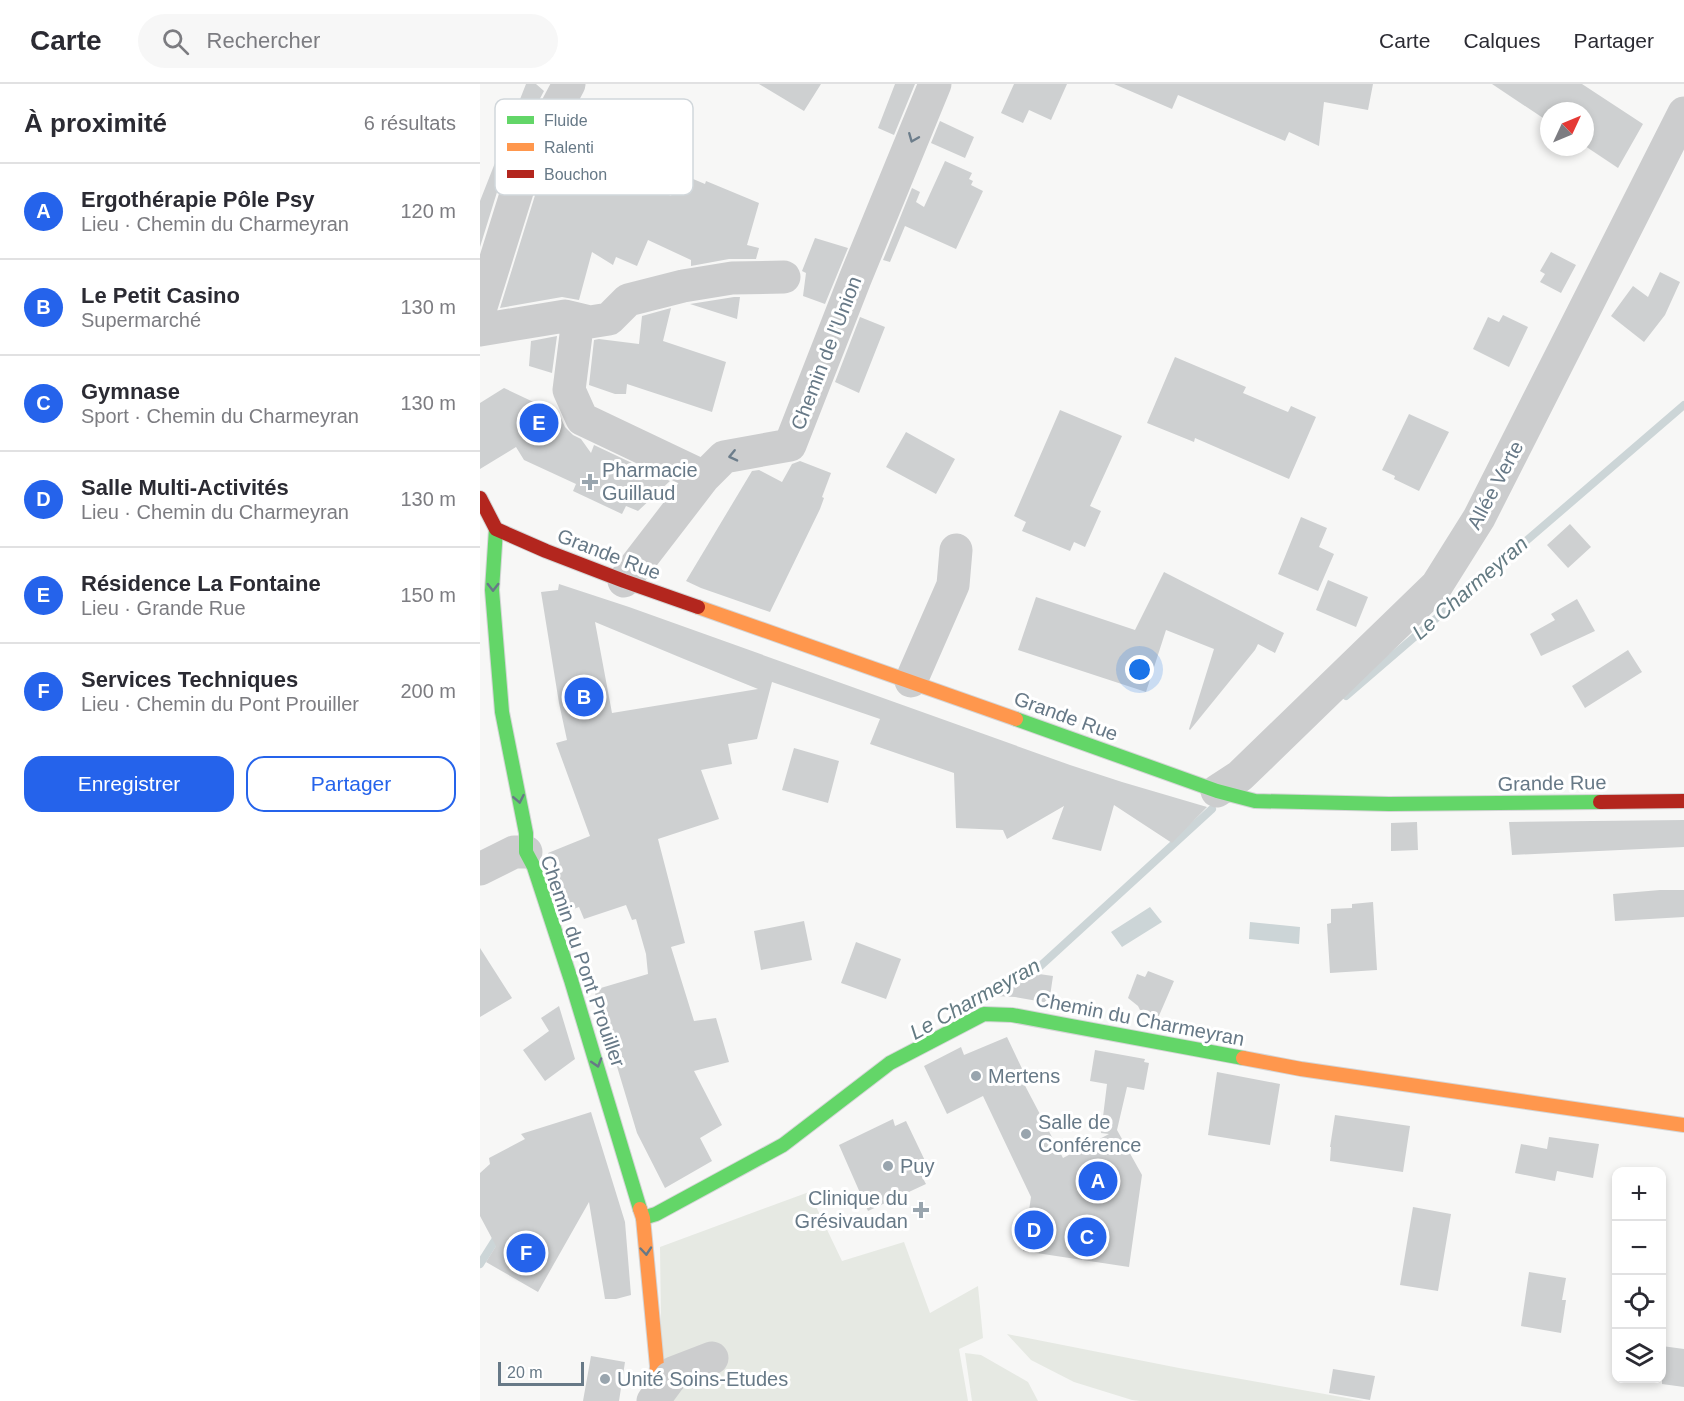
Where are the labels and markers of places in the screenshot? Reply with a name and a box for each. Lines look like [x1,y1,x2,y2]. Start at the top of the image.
pin: E [520,400,558,446]
place label: Pharmacie Guillaud [602,459,698,504]
marker: Pharmacie Guillaud [583,475,597,489]
pin: B [564,674,604,720]
place label: Mertens [988,1065,1060,1087]
marker: Mertens [969,1069,983,1083]
place label: Salle de Conférence [1038,1111,1141,1156]
marker: Salle de Conférence [1019,1127,1033,1141]
place label: Puy [900,1155,934,1177]
pin: A [1078,1158,1118,1204]
marker: Puy [881,1159,895,1173]
place label: Clinique du Grésivaudan [795,1187,908,1232]
marker: Clinique du Grésivaudan [912,1201,930,1219]
pin: D [1014,1208,1054,1252]
pin: C [1068,1214,1106,1260]
pin: F [506,1230,546,1276]
place label: Unité Soins-Etudes [617,1368,788,1390]
marker: Unité Soins-Etudes [598,1372,612,1386]

